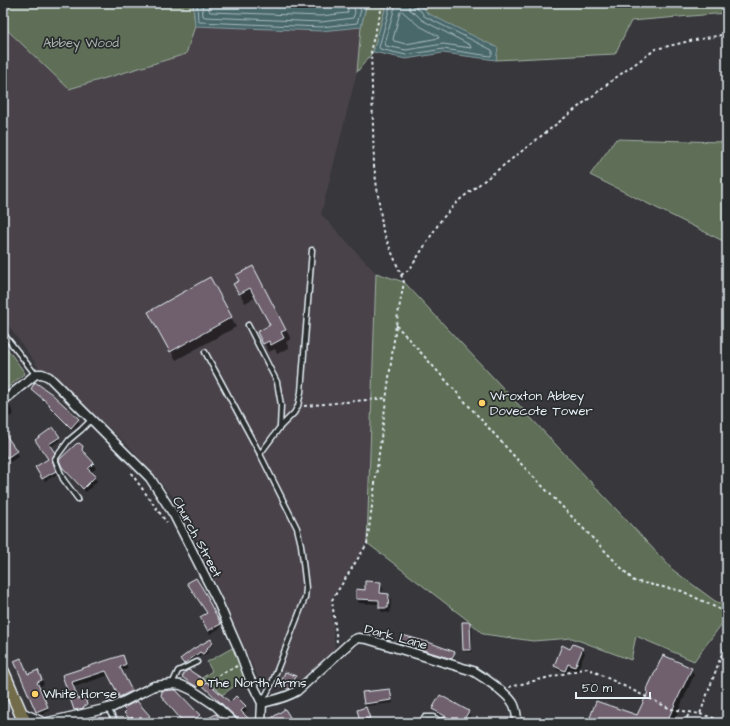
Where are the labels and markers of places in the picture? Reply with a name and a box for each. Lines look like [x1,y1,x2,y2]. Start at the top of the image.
place label: Wroxton Abbey Dovecote Tower [490,387,593,420]
marker: Wroxton Abbey Dovecote Tower [477,398,487,408]
place label: The North Arms [208,674,307,692]
marker: The North Arms [195,678,205,688]
place label: White Horse [43,685,117,703]
marker: White Horse [30,689,40,699]

